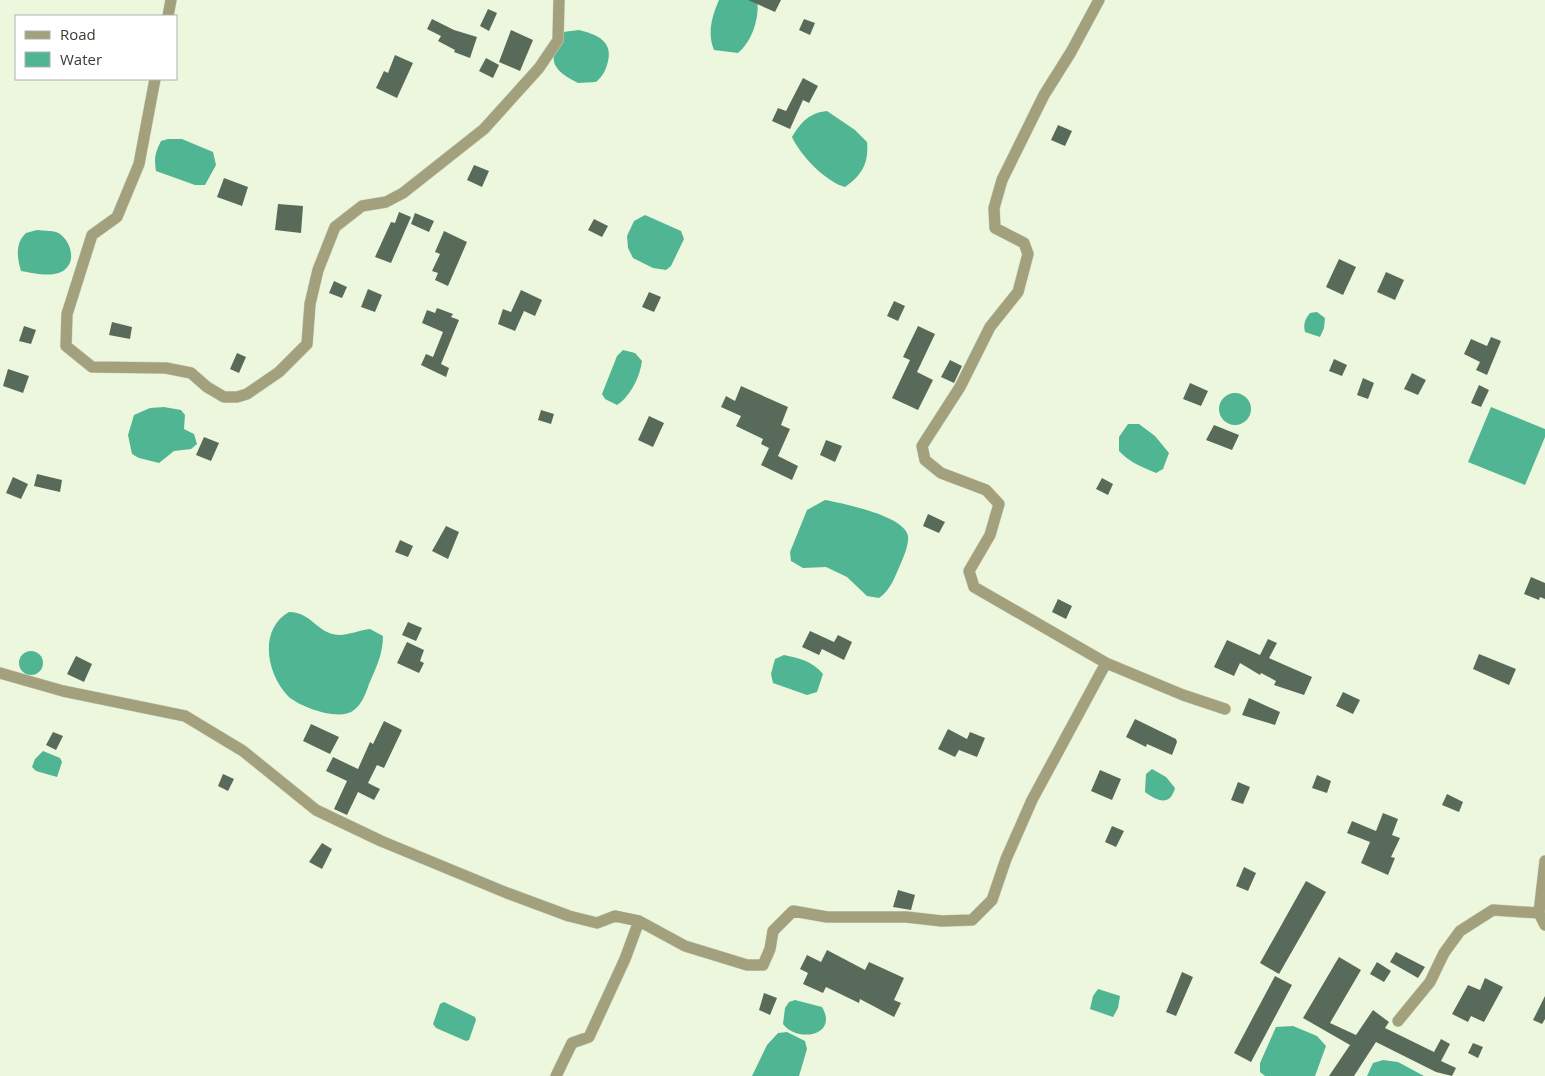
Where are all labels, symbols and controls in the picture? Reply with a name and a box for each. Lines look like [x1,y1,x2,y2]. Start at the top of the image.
legend [15,15,178,80]
text: Road [60,24,96,44]
text: Water [60,49,102,69]

